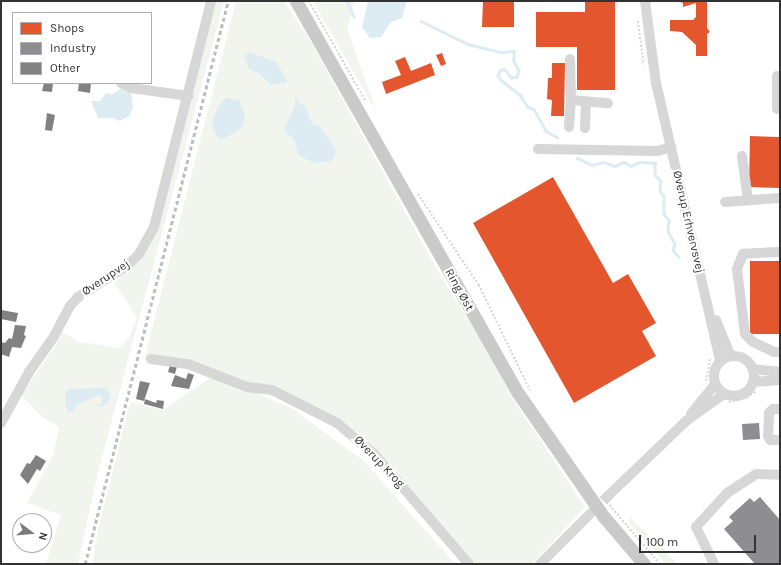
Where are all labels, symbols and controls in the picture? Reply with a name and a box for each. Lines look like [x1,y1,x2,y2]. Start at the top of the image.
legend [12,12,152,84]
text: Shops [50,21,84,35]
text: Industry [50,41,96,55]
text: Other [50,61,80,75]
street label: Øverup Erhvervsvej [669,169,707,275]
street label: Øverupvej [79,257,133,299]
street label: Ring Øst [441,266,477,314]
street label: Øverup Krog [351,433,407,491]
north arrow [12,513,52,553]
scale bar [641,527,758,553]
text: N [36,531,50,542]
text: 100 m [646,535,678,549]

